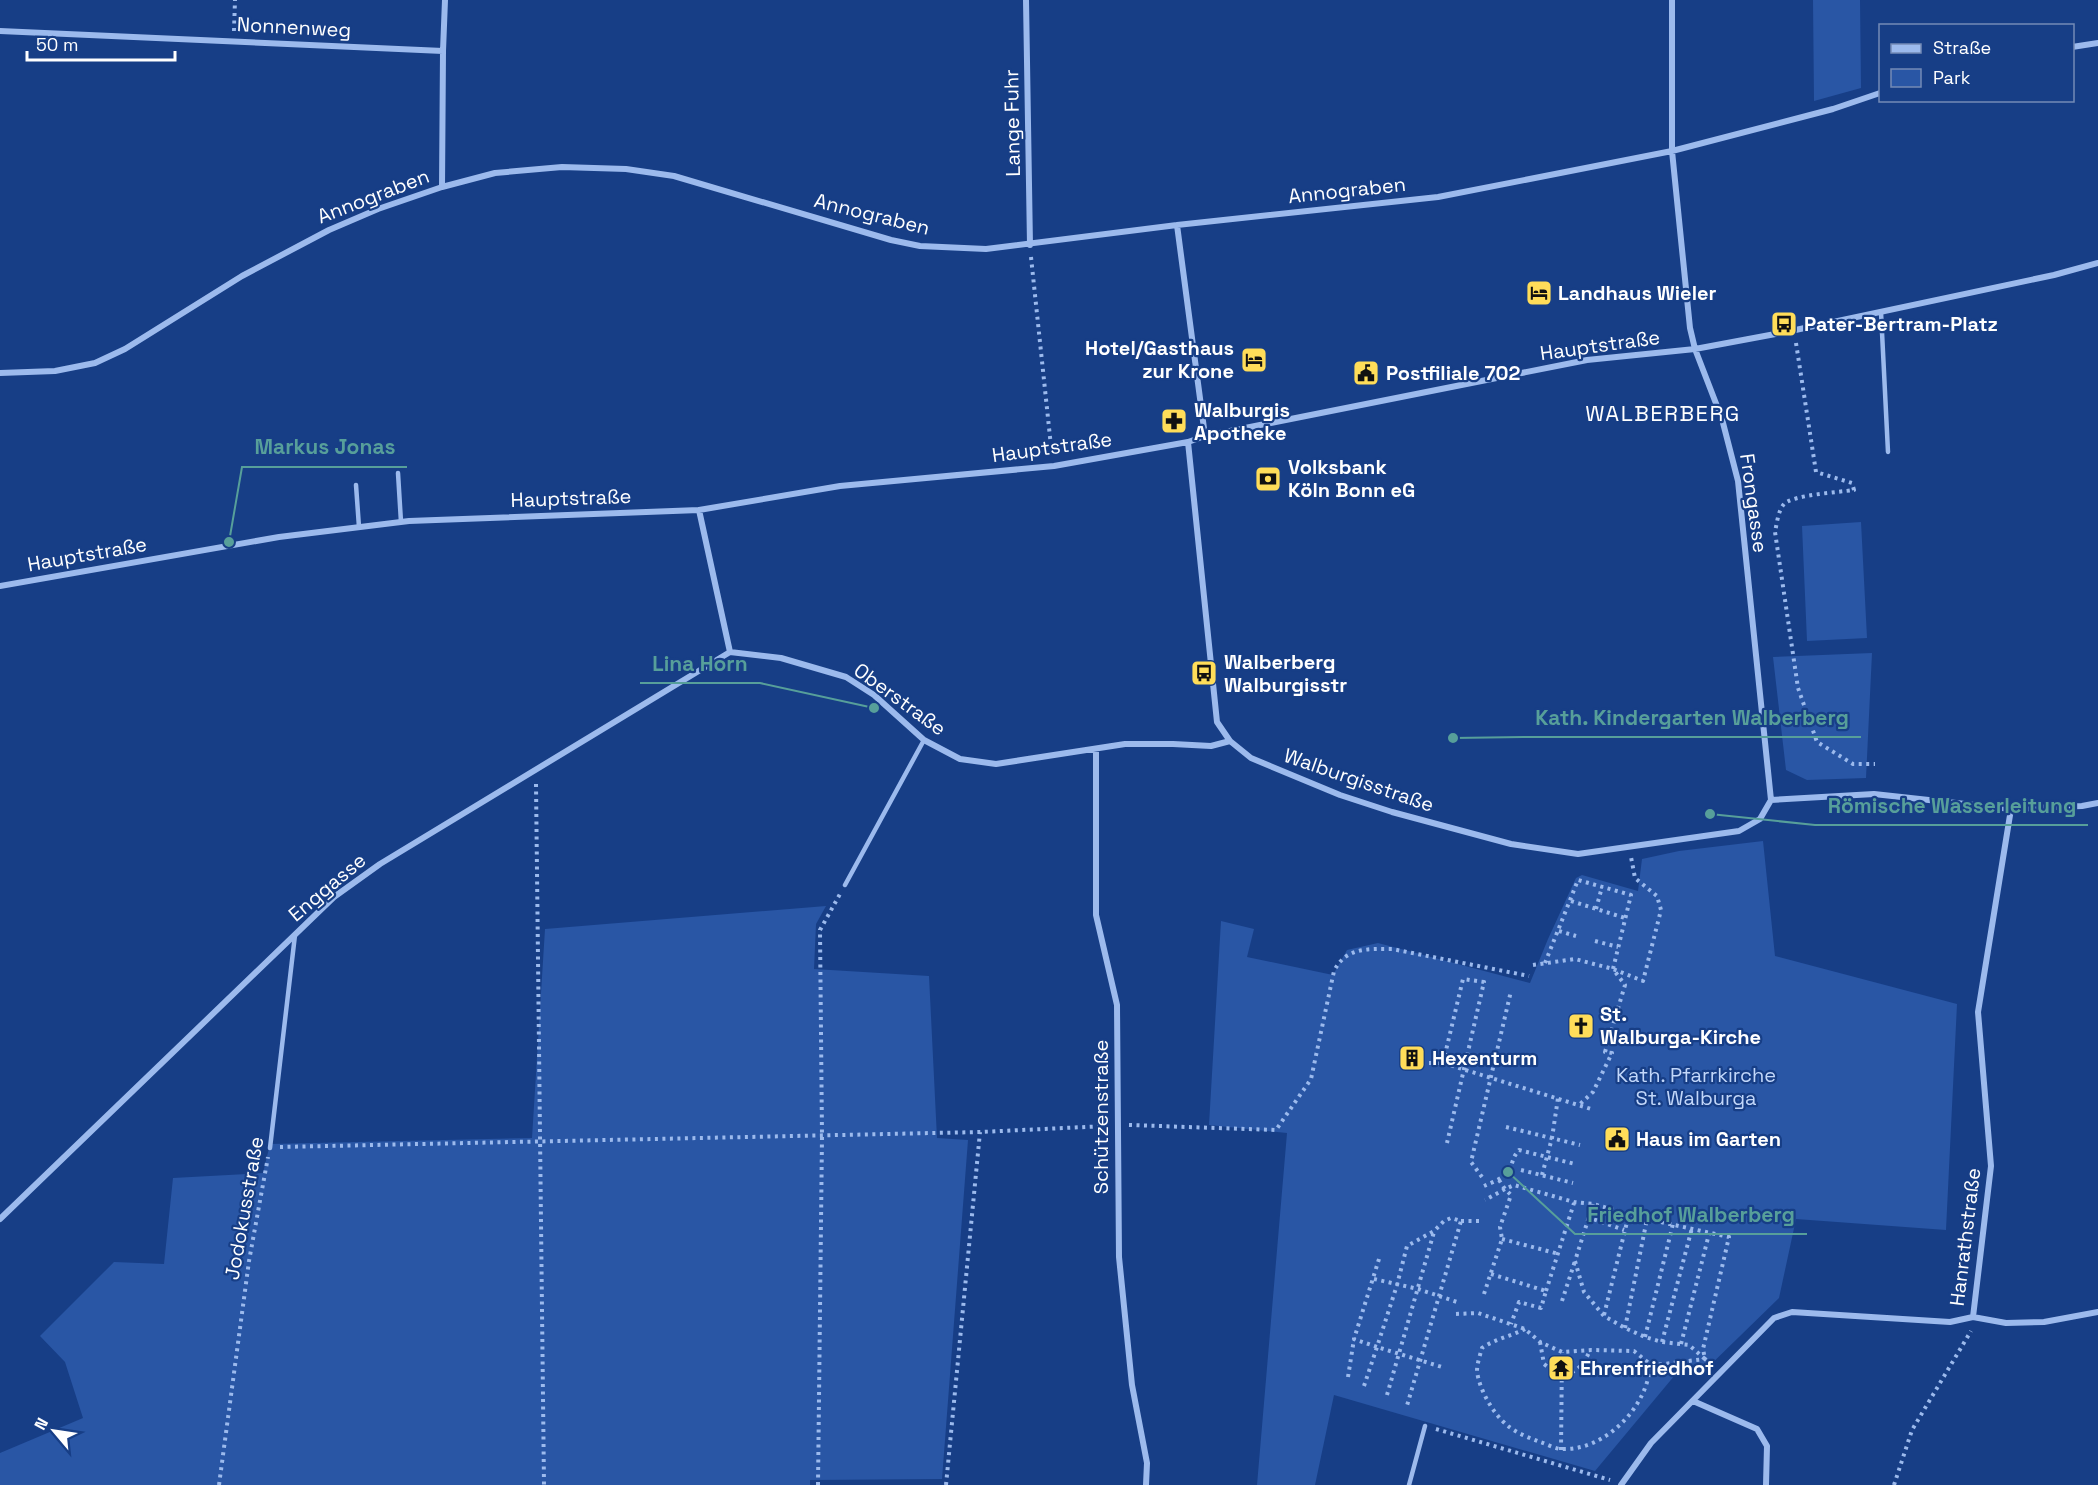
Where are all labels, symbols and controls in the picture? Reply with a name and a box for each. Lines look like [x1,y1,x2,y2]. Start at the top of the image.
street label: Nonnenweg [236,11,352,43]
scale bar [27,24,176,62]
legend [1879,24,2074,102]
text: 50 m [36,33,78,56]
text: Straße [1933,36,1991,59]
text: Park [1933,66,1971,89]
street label: Lange Fuhr [998,69,1026,177]
street label: Annograben [313,163,433,229]
street label: Annograben [1287,171,1407,209]
street label: Annograben [812,187,932,241]
hotel icon: Landhaus Wieler [1524,278,1554,308]
place label: Landhaus Wieler [1558,280,1717,306]
bus stop icon: Pater-Bertram-Platz [1769,309,1799,339]
place label: Pater-Bertram-Platz [1804,311,1998,337]
street label: Hauptstraße [1538,324,1662,366]
place label: Hotel/Gasthaus zur Krone [1085,335,1234,384]
hotel icon: Hotel/Gasthaus zur Krone [1239,345,1269,375]
public building icon: Postfiliale 702 [1351,358,1381,388]
place label: Postfiliale 702 [1386,360,1520,386]
place label: Walburgis Apotheke [1194,397,1290,446]
district label: WALBERBERG [1585,399,1741,427]
pharmacy icon: Walburgis Apotheke [1159,406,1189,436]
street label: Hauptstraße [990,426,1114,468]
callout: Markus Jonas [242,428,407,467]
text: Markus Jonas [255,433,395,460]
street label: Frongasse [1734,452,1774,554]
place label: Volksbank Köln Bonn eG [1288,454,1415,503]
bank icon: Volksbank Köln Bonn eG [1253,464,1283,494]
street label: Hauptstraße [510,483,632,513]
street label: Hauptstraße [25,531,149,577]
callout: Lina Horn [640,644,760,683]
place label: Walberberg Walburgisstr [1224,649,1347,698]
text: Lina Horn [652,650,748,677]
street label: Oberstraße [849,657,951,741]
bus stop icon: Walberberg Walburgisstr [1189,658,1219,688]
callout: Kath. Kindergarten Walberberg [1523,698,1861,737]
text: Kath. Kindergarten Walberberg [1535,704,1849,731]
street label: Walburgisstraße [1281,742,1437,818]
callout: Römische Wasserleitung [1815,786,2088,825]
text: Römische Wasserleitung [1828,792,2076,819]
street label: Enggasse [283,847,371,927]
place label: St. Walburga-Kirche [1600,1001,1761,1050]
church icon: St. Walburga-Kirche [1566,1011,1596,1041]
street label: Schützenstraße [1088,1040,1114,1194]
building icon: Hexenturm [1397,1043,1427,1073]
place label: Hexenturm [1432,1045,1537,1071]
park label: Kath. Pfarrkirche St. Walburga [1616,1062,1776,1111]
public building icon: Haus im Garten [1602,1124,1632,1154]
place label: Haus im Garten [1636,1126,1781,1152]
street label: Jodokusstraße [219,1134,269,1282]
street label: Hanrathstraße [1944,1166,1986,1308]
callout: Friedhof Walberberg [1575,1195,1807,1234]
text: Friedhof Walberberg [1587,1201,1795,1228]
temple icon: Ehrenfriedhof [1546,1353,1576,1383]
place label: Ehrenfriedhof [1580,1355,1714,1381]
north arrow [24,1401,84,1461]
text: N [30,1414,53,1434]

